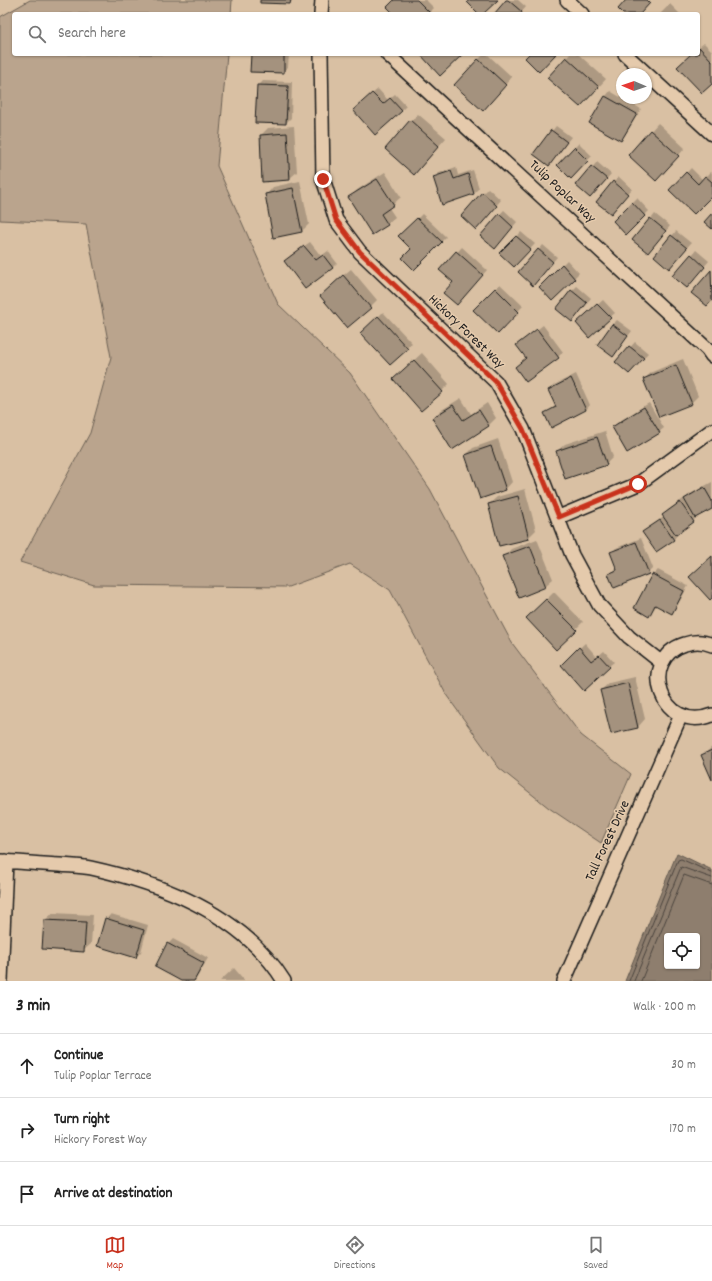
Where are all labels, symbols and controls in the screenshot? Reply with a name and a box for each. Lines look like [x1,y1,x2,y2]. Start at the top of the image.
search box [12,12,700,56]
icon: search [26,23,48,45]
text: Search here [58,23,126,45]
north arrow [616,68,652,104]
street label: Tulip Poplar Way [524,156,600,228]
route end [314,170,332,188]
street label: Hickory Forest Way [423,290,509,374]
route start [629,475,647,493]
street label: Tall Forest Drive [581,797,635,885]
map controls [664,933,700,969]
button: locate [664,933,700,969]
text: 3 min [16,995,50,1019]
text: Walk · 200 m [633,998,696,1017]
text: Continue [54,1045,103,1067]
icon: ahead [16,1055,38,1077]
text: 30 m [671,1056,696,1075]
text: Tulip Poplar Terrace [54,1067,152,1086]
text: Turn right [54,1109,110,1131]
icon: right [16,1119,38,1141]
text: 170 m [669,1120,696,1139]
text: Hickory Forest Way [54,1131,147,1150]
icon: arrive [16,1183,38,1205]
text: Arrive at destination [54,1183,172,1205]
tab: Map [104,1234,126,1274]
tab: Directions [334,1234,376,1274]
tab: Saved [583,1234,608,1274]

